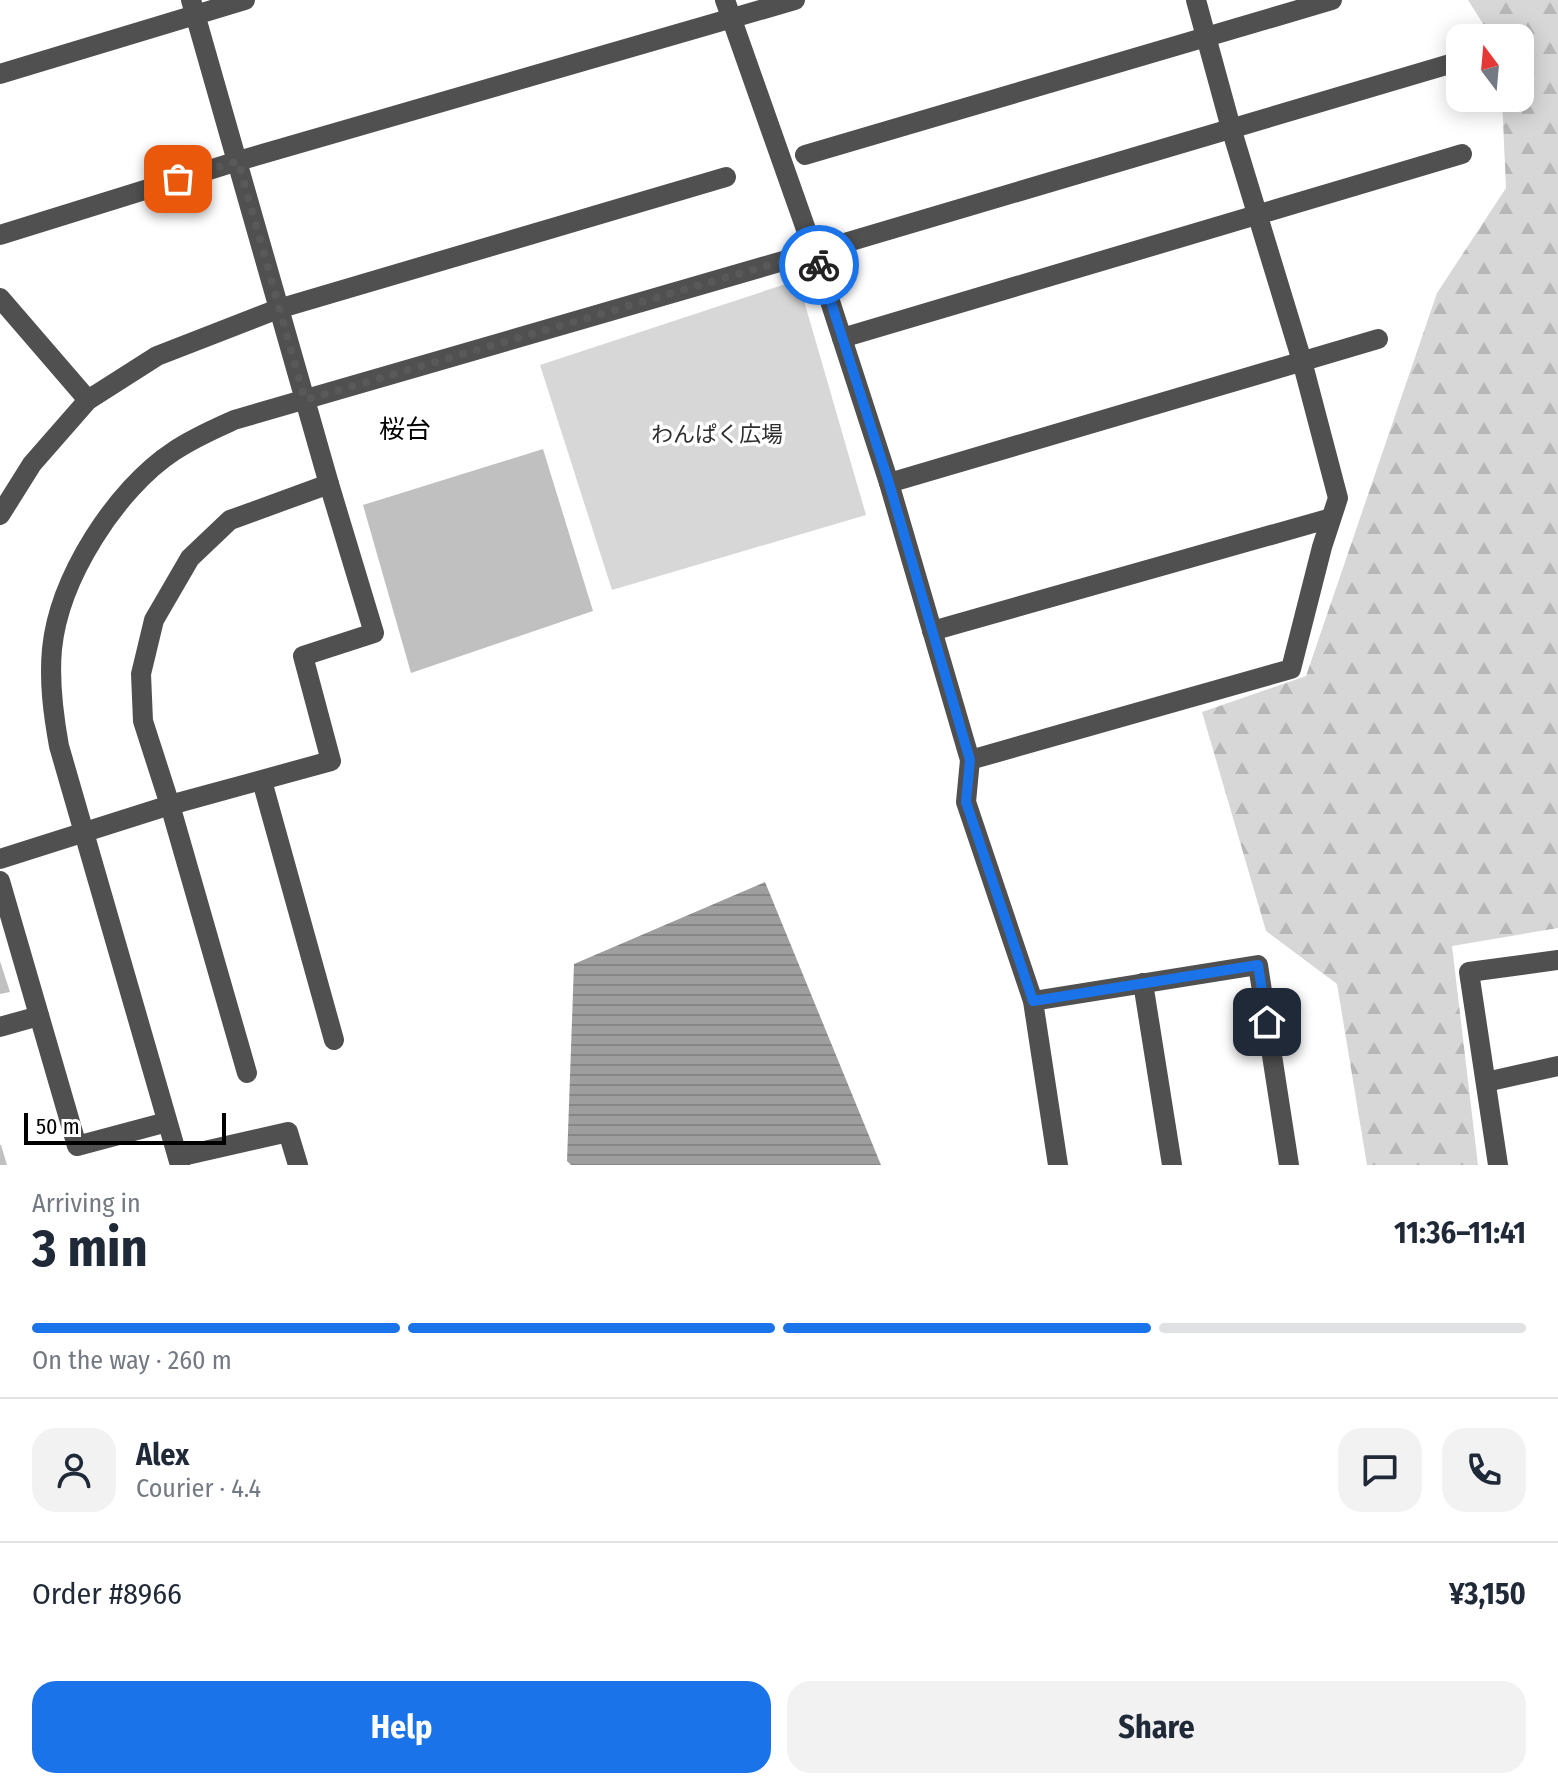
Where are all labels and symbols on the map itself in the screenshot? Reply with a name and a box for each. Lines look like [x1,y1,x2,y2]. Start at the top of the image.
north arrow [1446,24,1534,112]
pin [144,145,212,213]
courier [779,225,859,305]
district label: 桜台 [379,414,431,445]
park label: わんぱく広場 [651,421,783,448]
pin [1233,988,1301,1056]
scale bar [24,1109,226,1145]

